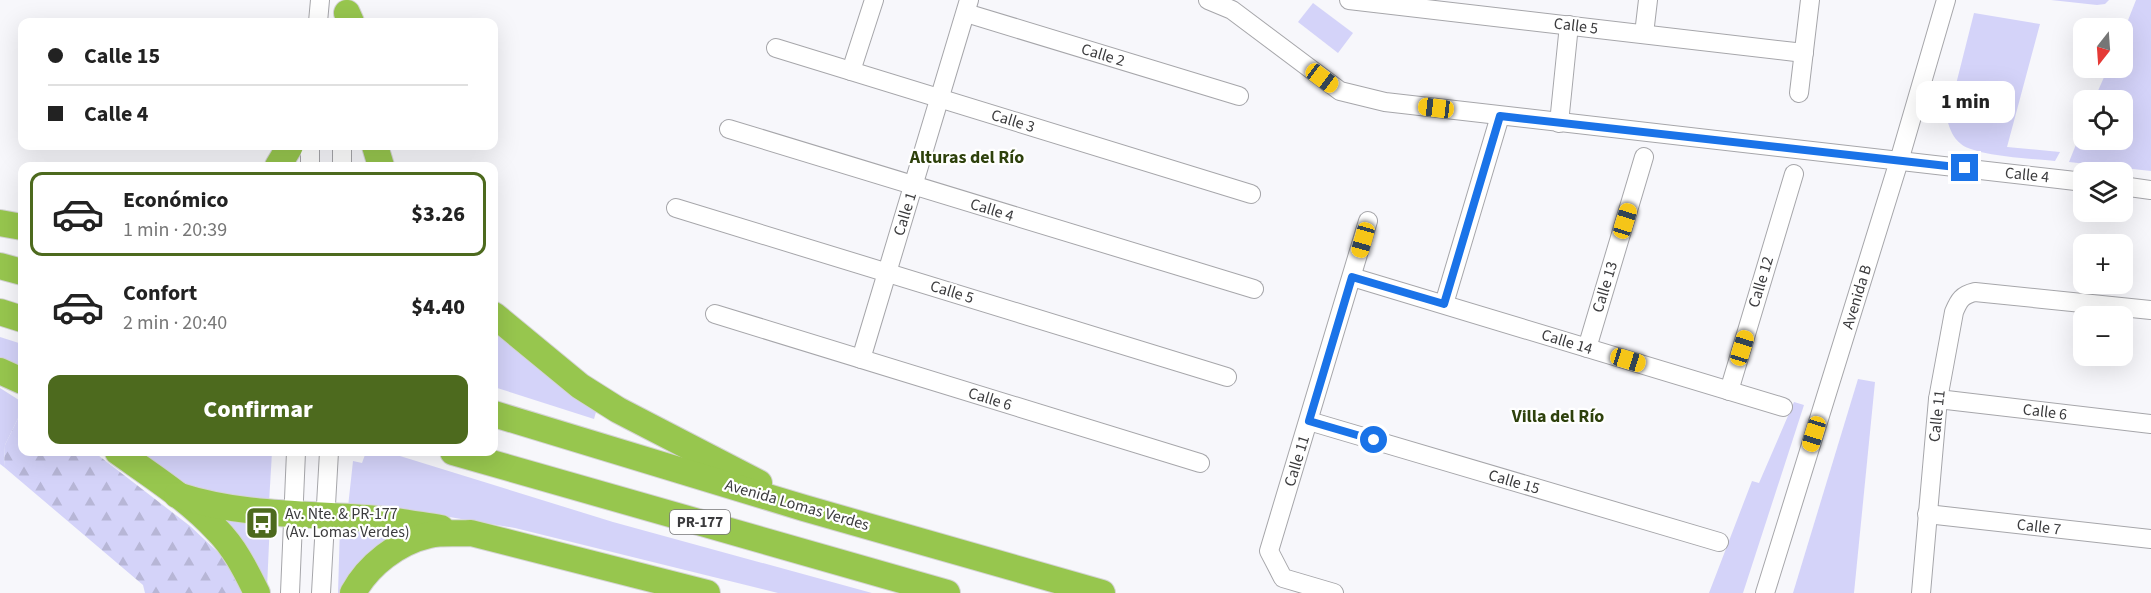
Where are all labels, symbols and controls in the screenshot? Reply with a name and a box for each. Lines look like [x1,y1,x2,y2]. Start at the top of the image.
street label: Calle 5 [1553,12,1599,40]
north arrow [2073,18,2133,78]
map controls [2073,18,2133,366]
street label: Calle 2 [1079,38,1128,72]
text: Calle 15 [84,40,160,72]
car [1302,60,1342,96]
callout: 1 min [1916,81,2014,123]
text: 1 min [1941,88,1990,116]
button: locate [2073,90,2133,150]
car [1417,97,1455,119]
text: Calle 4 [84,98,148,130]
street label: Calle 3 [989,104,1038,138]
district label: Alturas del Río [909,145,1024,170]
route end [1951,154,1978,181]
street label: Calle 4 [2004,162,2050,188]
button: layers [2073,162,2133,222]
text: Económico [123,184,228,216]
icon: car [51,187,105,241]
street label: Calle 1 [888,189,922,238]
street label: Calle 4 [968,193,1017,227]
text: $3.26 [411,198,465,230]
car [1611,201,1639,241]
text: 1 min · 20:39 [123,216,227,244]
car [1349,220,1377,260]
button: + [2073,234,2133,294]
street label: Calle 12 [1743,254,1779,310]
street label: Calle 13 [1587,259,1623,315]
street label: Avenida B [1837,262,1877,332]
street label: Calle 5 [928,275,977,309]
text: Confort [123,277,197,309]
icon: car [51,280,105,334]
text: $4.40 [411,291,465,323]
button: − [2073,306,2133,366]
text: 2 min · 20:40 [123,309,227,337]
street label: Calle 14 [1539,324,1595,360]
car [1728,328,1756,368]
car [1608,346,1648,374]
button: Confirmar [48,375,468,444]
street label: Calle 6 [966,382,1015,416]
street label: Calle 11 [1923,389,1951,443]
street label: Calle 6 [2022,398,2068,426]
district label: Villa del Río [1511,404,1604,429]
car [1800,414,1828,454]
route start [1360,426,1387,453]
street label: Calle 11 [1279,433,1315,489]
street label: Calle 15 [1486,464,1542,500]
street label: Avenida Lomas Verdes [722,474,872,536]
place label: Av. Nte. & PR-177 (Av. Lomas Verdes) [285,503,410,543]
bus stop icon: Av. Nte. & PR-177 (Av. Lomas Verdes) [244,505,280,541]
road number: PR-177 [670,510,730,534]
street label: Calle 7 [2016,513,2062,541]

